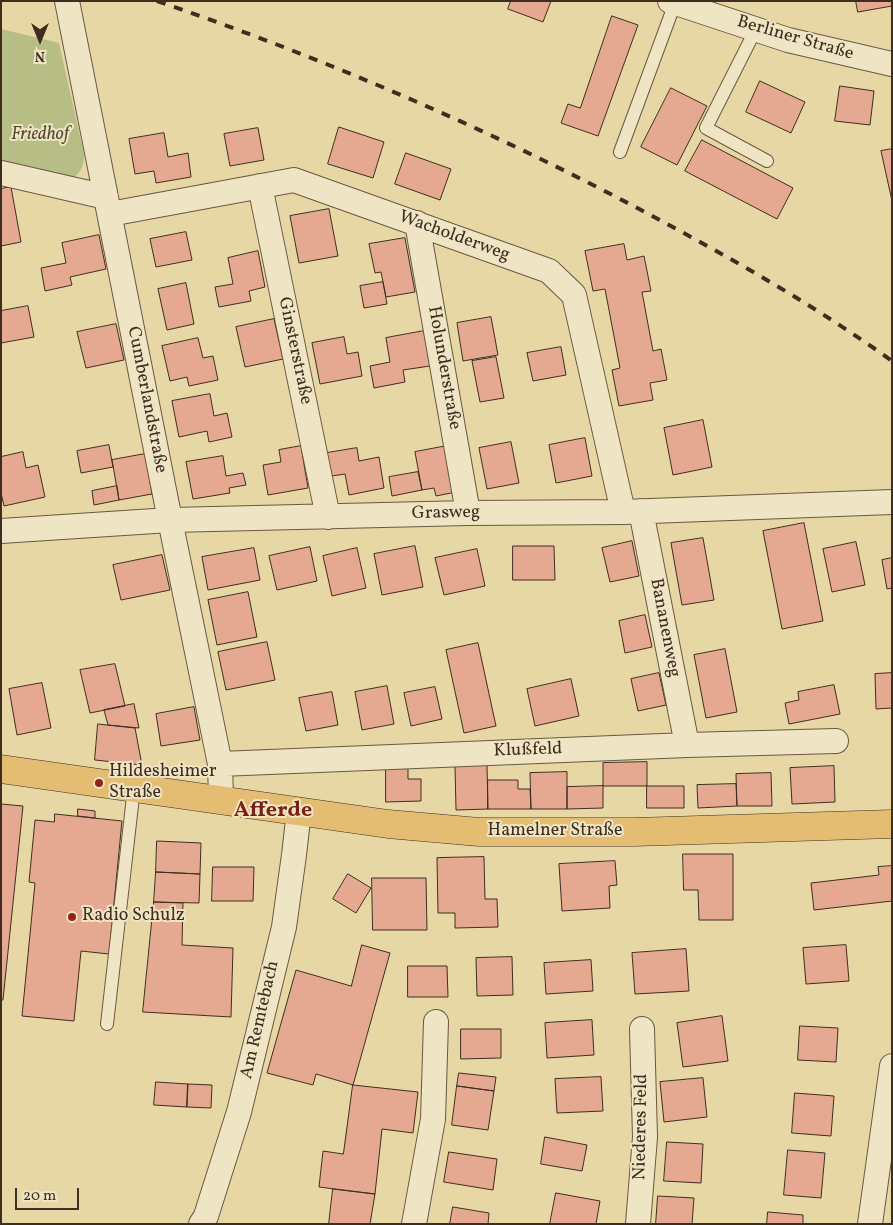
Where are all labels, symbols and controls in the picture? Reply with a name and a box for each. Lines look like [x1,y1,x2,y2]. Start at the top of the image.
street label: Berliner Straße [734,12,856,66]
north arrow [15,15,65,65]
text: N [35,46,45,65]
park label: Friedhof [11,125,69,147]
street label: Wacholderweg [396,207,512,267]
street label: Ginsterstraße [272,295,316,407]
street label: Holunderstraße [421,304,465,432]
street label: Cumberlandstraße [121,325,171,475]
street label: Grasweg [412,503,480,525]
street label: Bananenweg [644,577,684,679]
street label: Klußfeld [493,739,563,763]
place label: Hildesheimer Straße [109,762,216,804]
marker: Hildesheimer Straße [93,777,105,789]
district label: Afferde [234,799,312,825]
street label: Hamelner Straße [488,821,622,843]
place label: Radio Schulz [82,906,185,928]
marker: Radio Schulz [66,911,78,923]
street label: Am Remtebach [237,959,285,1081]
street label: Niederes Feld [630,1074,654,1180]
scale bar [18,1178,81,1210]
text: 20 m [23,1186,56,1207]

